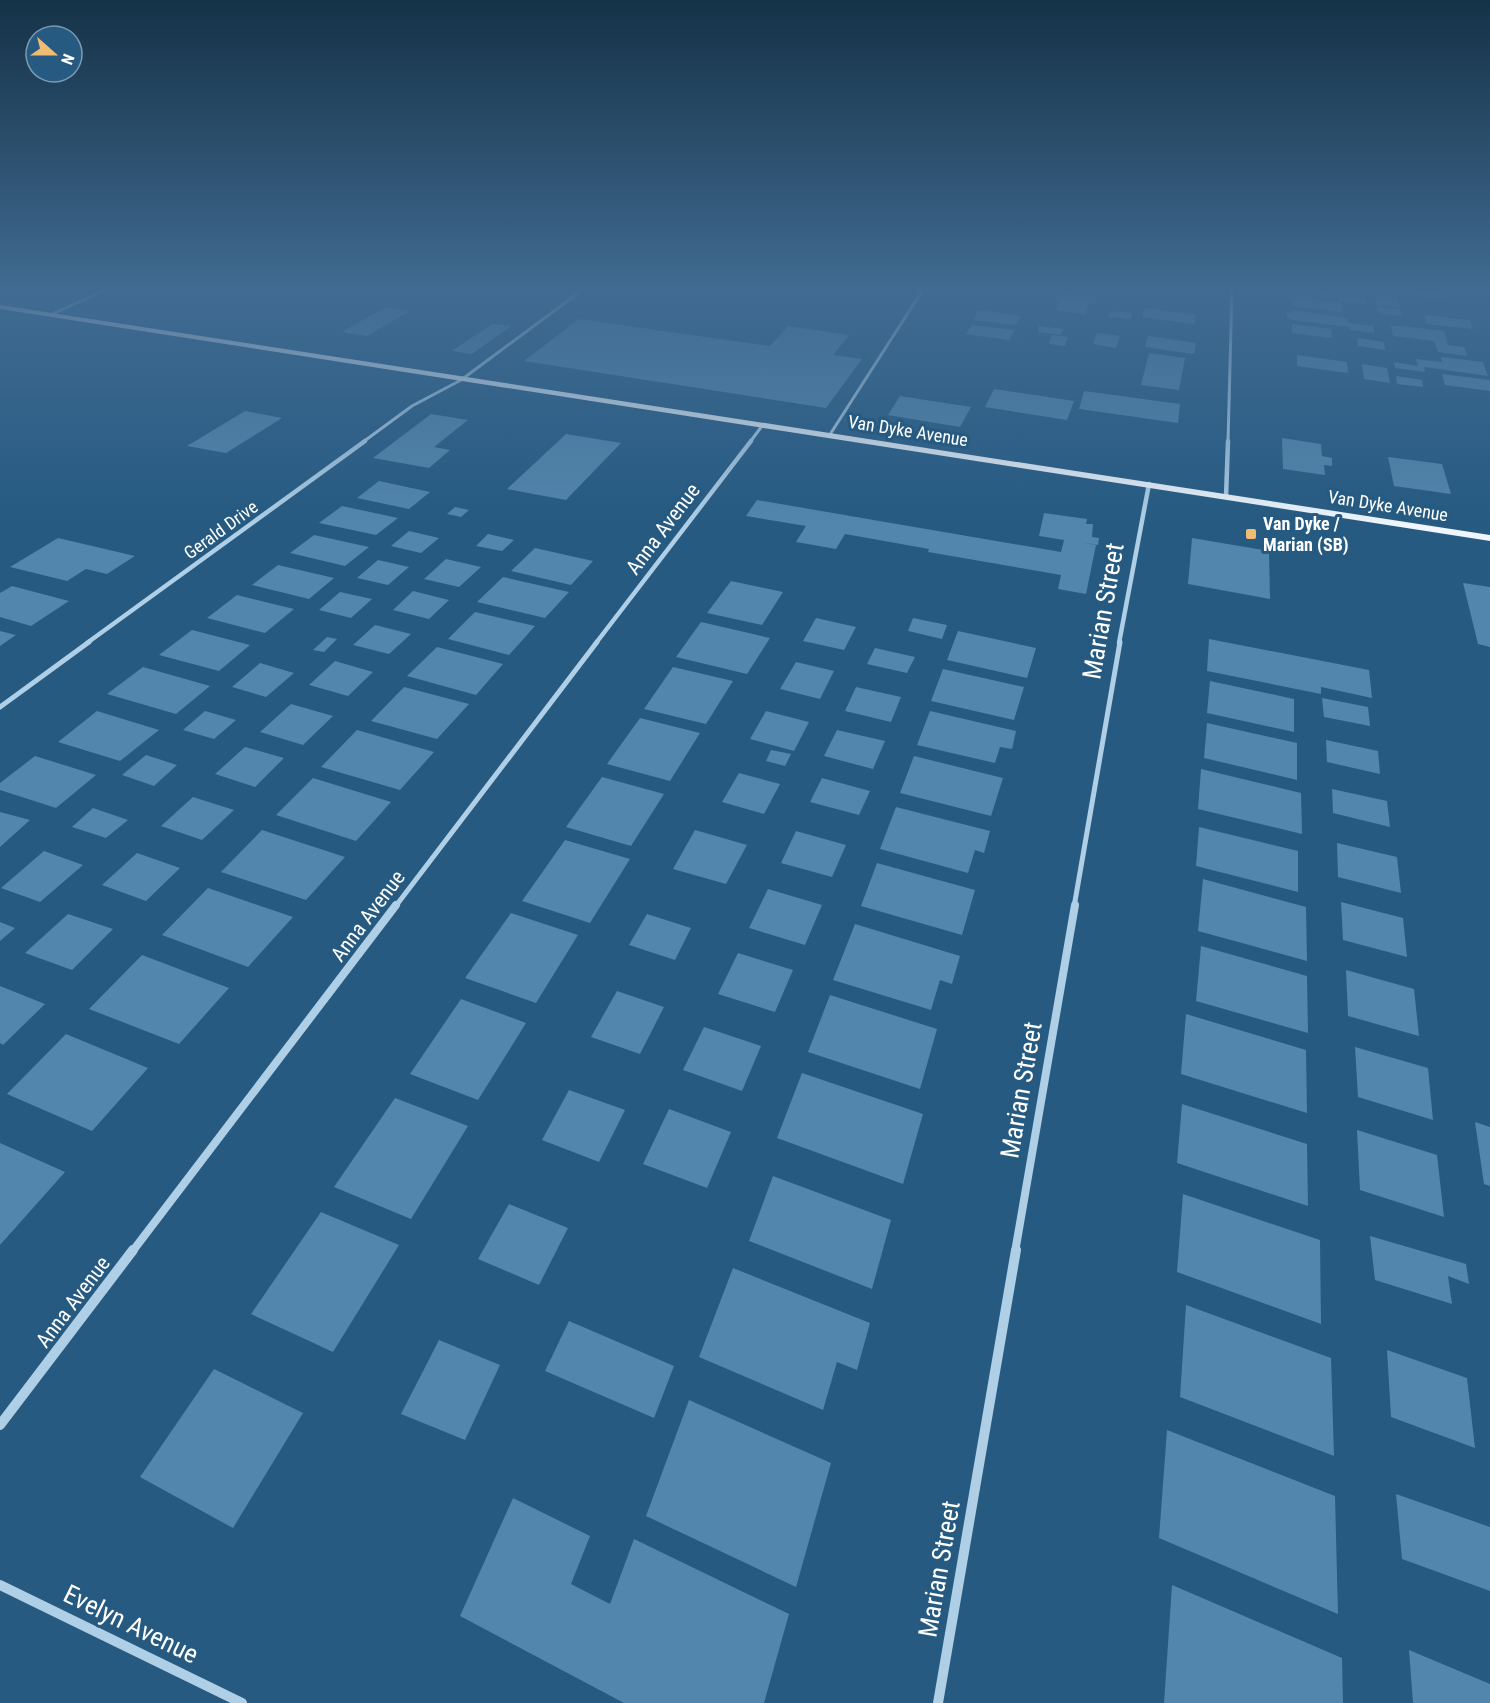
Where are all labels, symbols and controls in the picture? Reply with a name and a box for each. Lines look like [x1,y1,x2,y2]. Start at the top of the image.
north arrow [24,24,84,84]
text: N [57,51,78,67]
street label: Van Dyke Avenue [847,411,970,450]
street label: Anna Avenue [621,479,705,579]
street label: Van Dyke Avenue [1327,486,1450,525]
street label: Gerald Drive [180,496,262,563]
place label: Van Dyke / Marian (SB) [1263,513,1349,556]
marker: Van Dyke / Marian (SB) [1244,527,1258,541]
street label: Marian Street [1076,540,1130,682]
street label: Anna Avenue [326,866,410,966]
street label: Marian Street [994,1019,1048,1161]
street label: Anna Avenue [31,1252,115,1352]
street label: Marian Street [912,1498,966,1640]
street label: Evelyn Avenue [59,1579,203,1669]

